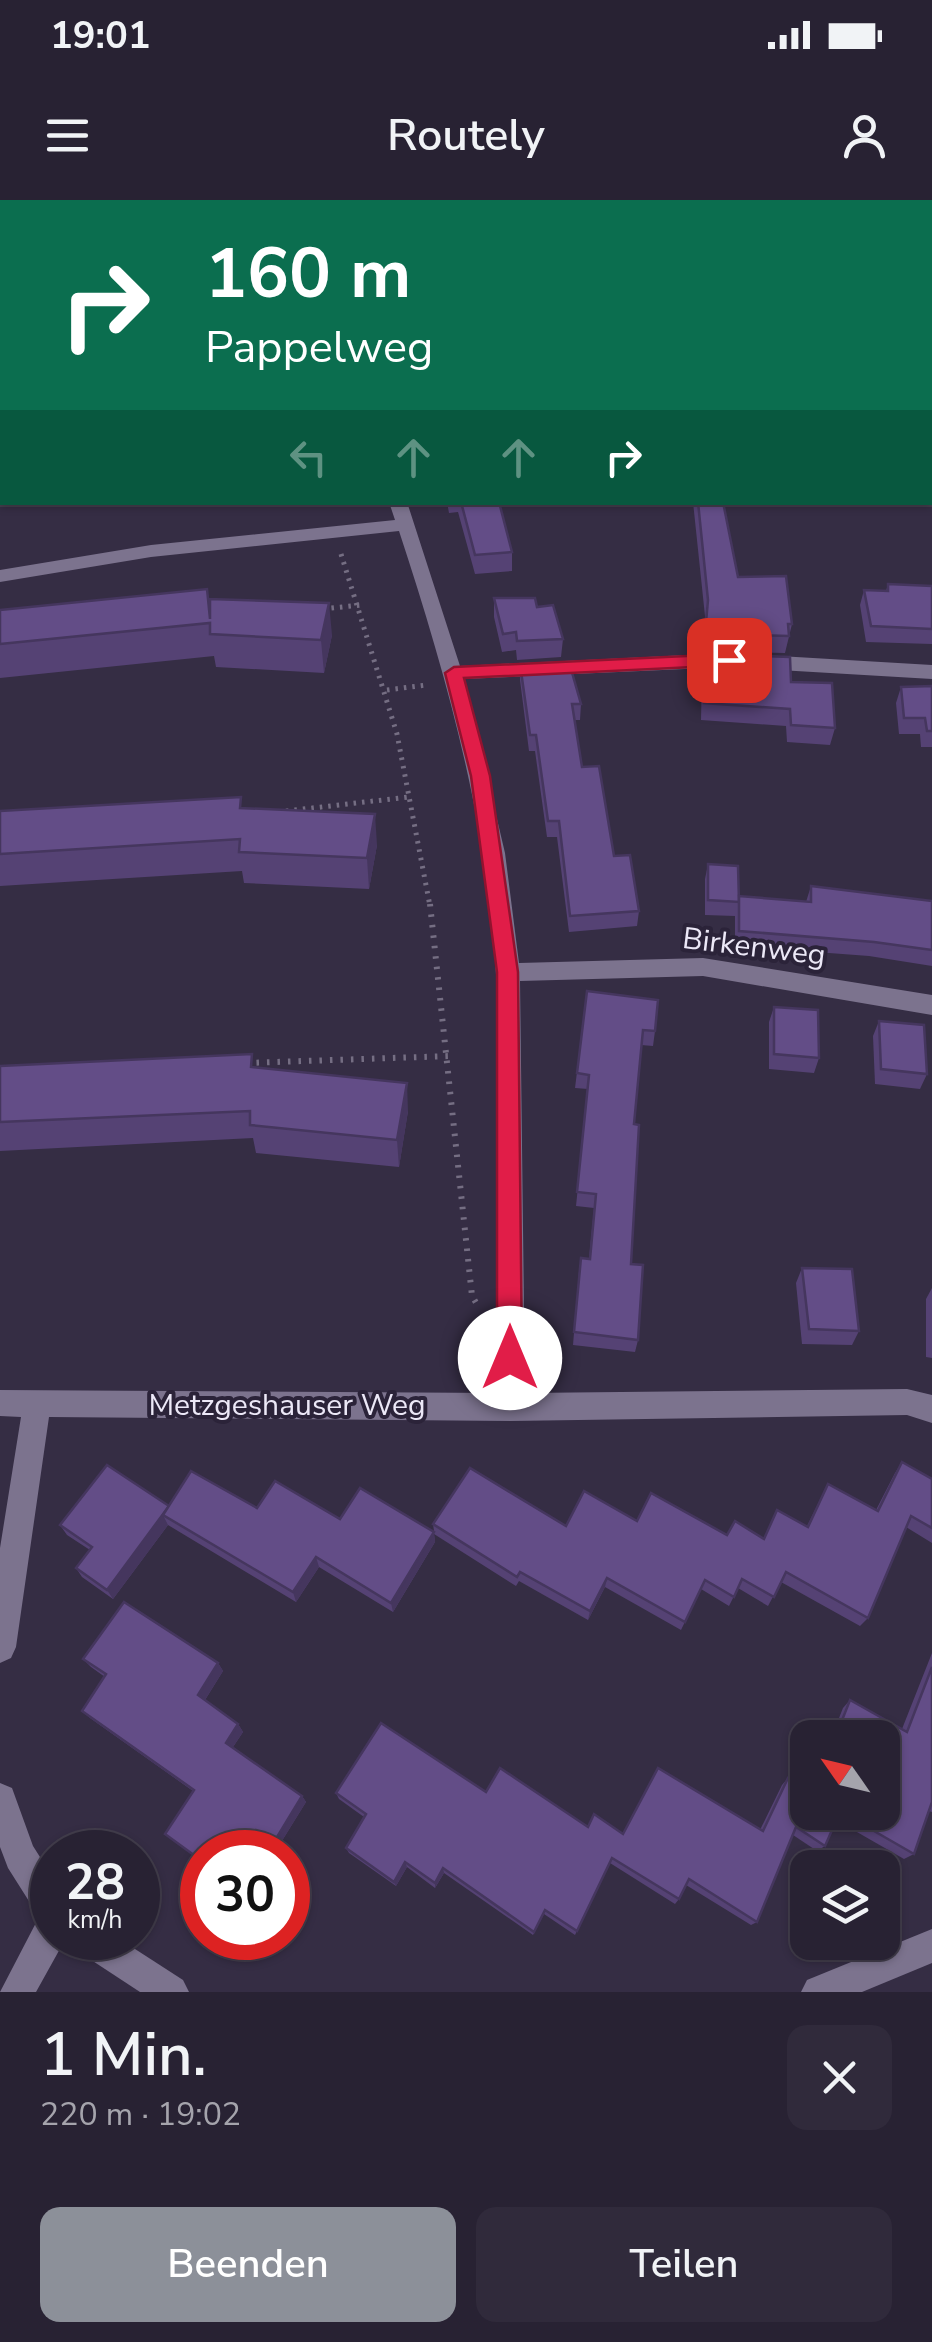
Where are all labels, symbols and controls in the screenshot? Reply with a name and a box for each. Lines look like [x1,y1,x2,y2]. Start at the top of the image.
text: 19:01 [50,10,151,61]
text: Routely [387,105,545,166]
icon: menu [40,108,95,163]
icon: person [837,108,892,163]
text: 160 m [205,226,411,322]
icon: right [40,240,170,370]
text: Pappelweg [205,317,433,378]
icon: left [281,430,336,485]
icon: ahead [386,430,441,485]
icon: ahead [491,430,546,485]
icon: right [596,430,651,485]
pin [687,618,772,703]
icon: arrive [702,633,757,688]
street label: Birkenweg [680,918,828,976]
position arrow [458,1306,562,1410]
street label: Metzgeshauser Weg [148,1385,426,1426]
north arrow [790,1720,900,1830]
map controls [790,1720,900,1960]
speed limit sign: 30 [180,1830,310,1960]
text: 28 [65,1848,125,1917]
button: layers [790,1850,900,1960]
text: km/h [67,1903,123,1937]
text: 1 Min. [40,2014,207,2096]
button: close [787,2025,892,2130]
text: 220 m · 19:02 [40,2093,241,2136]
button: Beenden [40,2207,456,2322]
button: Teilen [476,2207,892,2322]

